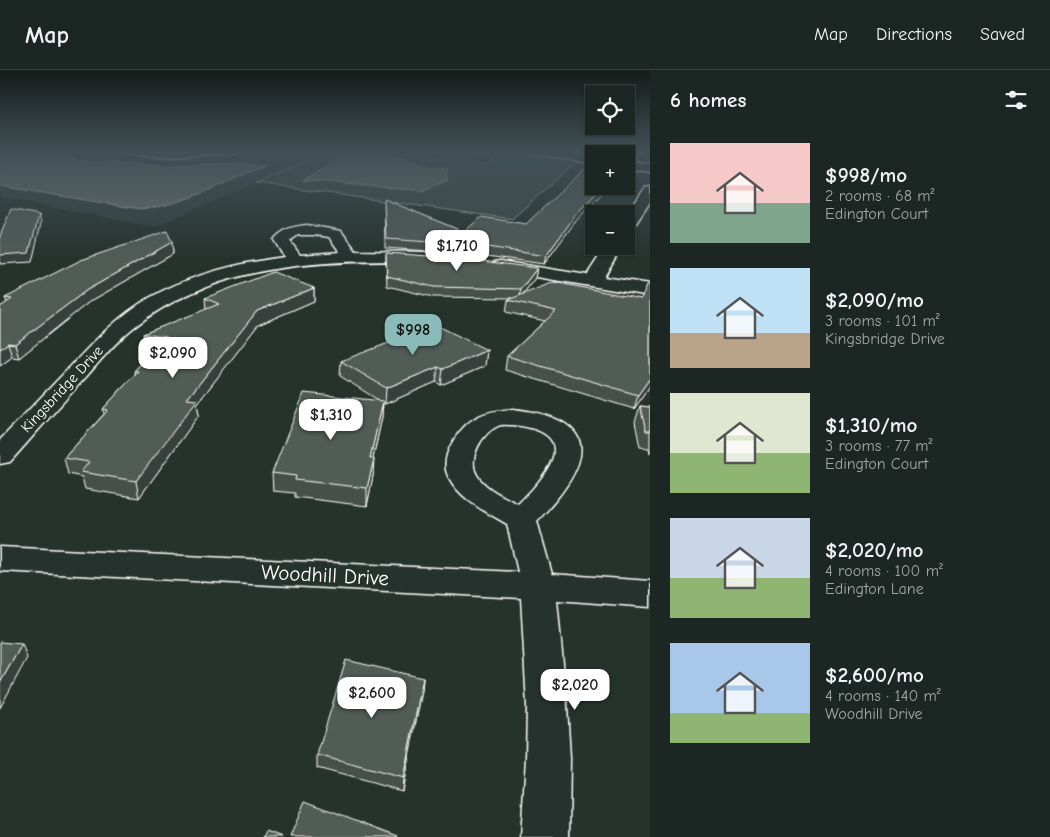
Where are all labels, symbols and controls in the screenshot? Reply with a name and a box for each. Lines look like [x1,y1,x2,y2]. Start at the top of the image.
text: Map [25,21,69,49]
text: Map [814,24,848,45]
text: Directions [876,24,952,45]
text: Saved [980,24,1025,45]
map controls [585,85,635,255]
button: locate [585,85,635,135]
icon: filters [1002,86,1030,114]
text: 6 homes [670,88,746,112]
button: + [585,145,635,195]
icon: home [710,163,770,223]
text: $998/mo [825,163,907,187]
text: 2 rooms · 68 m² [825,187,935,205]
button: − [585,205,635,255]
text: Edington Court [825,205,928,223]
pin: $1,710 [416,230,498,272]
text: $1,710 [436,237,478,255]
icon: home [710,288,770,348]
text: $2,090/mo [825,288,924,312]
text: 3 rooms · 101 m² [825,312,940,330]
pin: $998 [383,314,443,356]
text: $998 [396,321,430,339]
text: Kingsbridge Drive [825,330,945,348]
pin: $2,090 [132,336,214,379]
street label: Kingsbridge Drive [17,341,107,436]
text: $2,090 [149,344,197,362]
pin: $1,310 [290,398,372,441]
text: $1,310 [310,406,352,424]
icon: home [710,413,770,473]
text: $1,310/mo [825,413,917,437]
text: 3 rooms · 77 m² [825,437,933,455]
text: Edington Court [825,455,928,473]
icon: home [710,538,770,598]
text: $2,020/mo [825,538,923,562]
street label: Woodhill Drive [260,560,390,590]
text: 4 rooms · 100 m² [825,562,943,580]
text: Edington Lane [825,580,924,598]
icon: home [710,663,770,723]
text: $2,600/mo [825,663,924,687]
pin: $2,020 [534,668,616,711]
pin: $2,600 [331,676,413,719]
text: $2,020 [552,676,598,694]
text: $2,600 [348,684,396,702]
text: 4 rooms · 140 m² [825,687,941,705]
text: Woodhill Drive [825,705,923,723]

